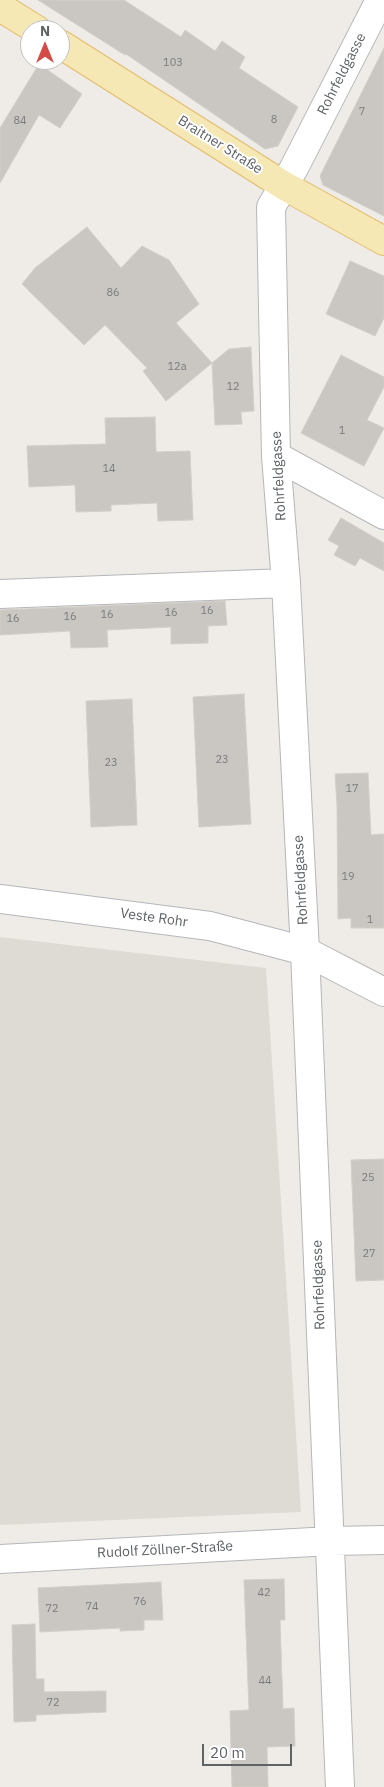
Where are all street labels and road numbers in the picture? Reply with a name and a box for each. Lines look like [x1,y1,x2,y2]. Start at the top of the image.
street label: Rohrfeldgasse [314,30,370,118]
street label: Braitner Straße [175,112,265,178]
street label: Rohrfeldgasse [268,431,290,521]
street label: Rohrfeldgasse [290,835,312,925]
street label: Veste Rohr [119,905,189,931]
street label: Rohrfeldgasse [309,1240,329,1330]
street label: Rudolf Zöllner-Straße [97,1538,233,1562]

